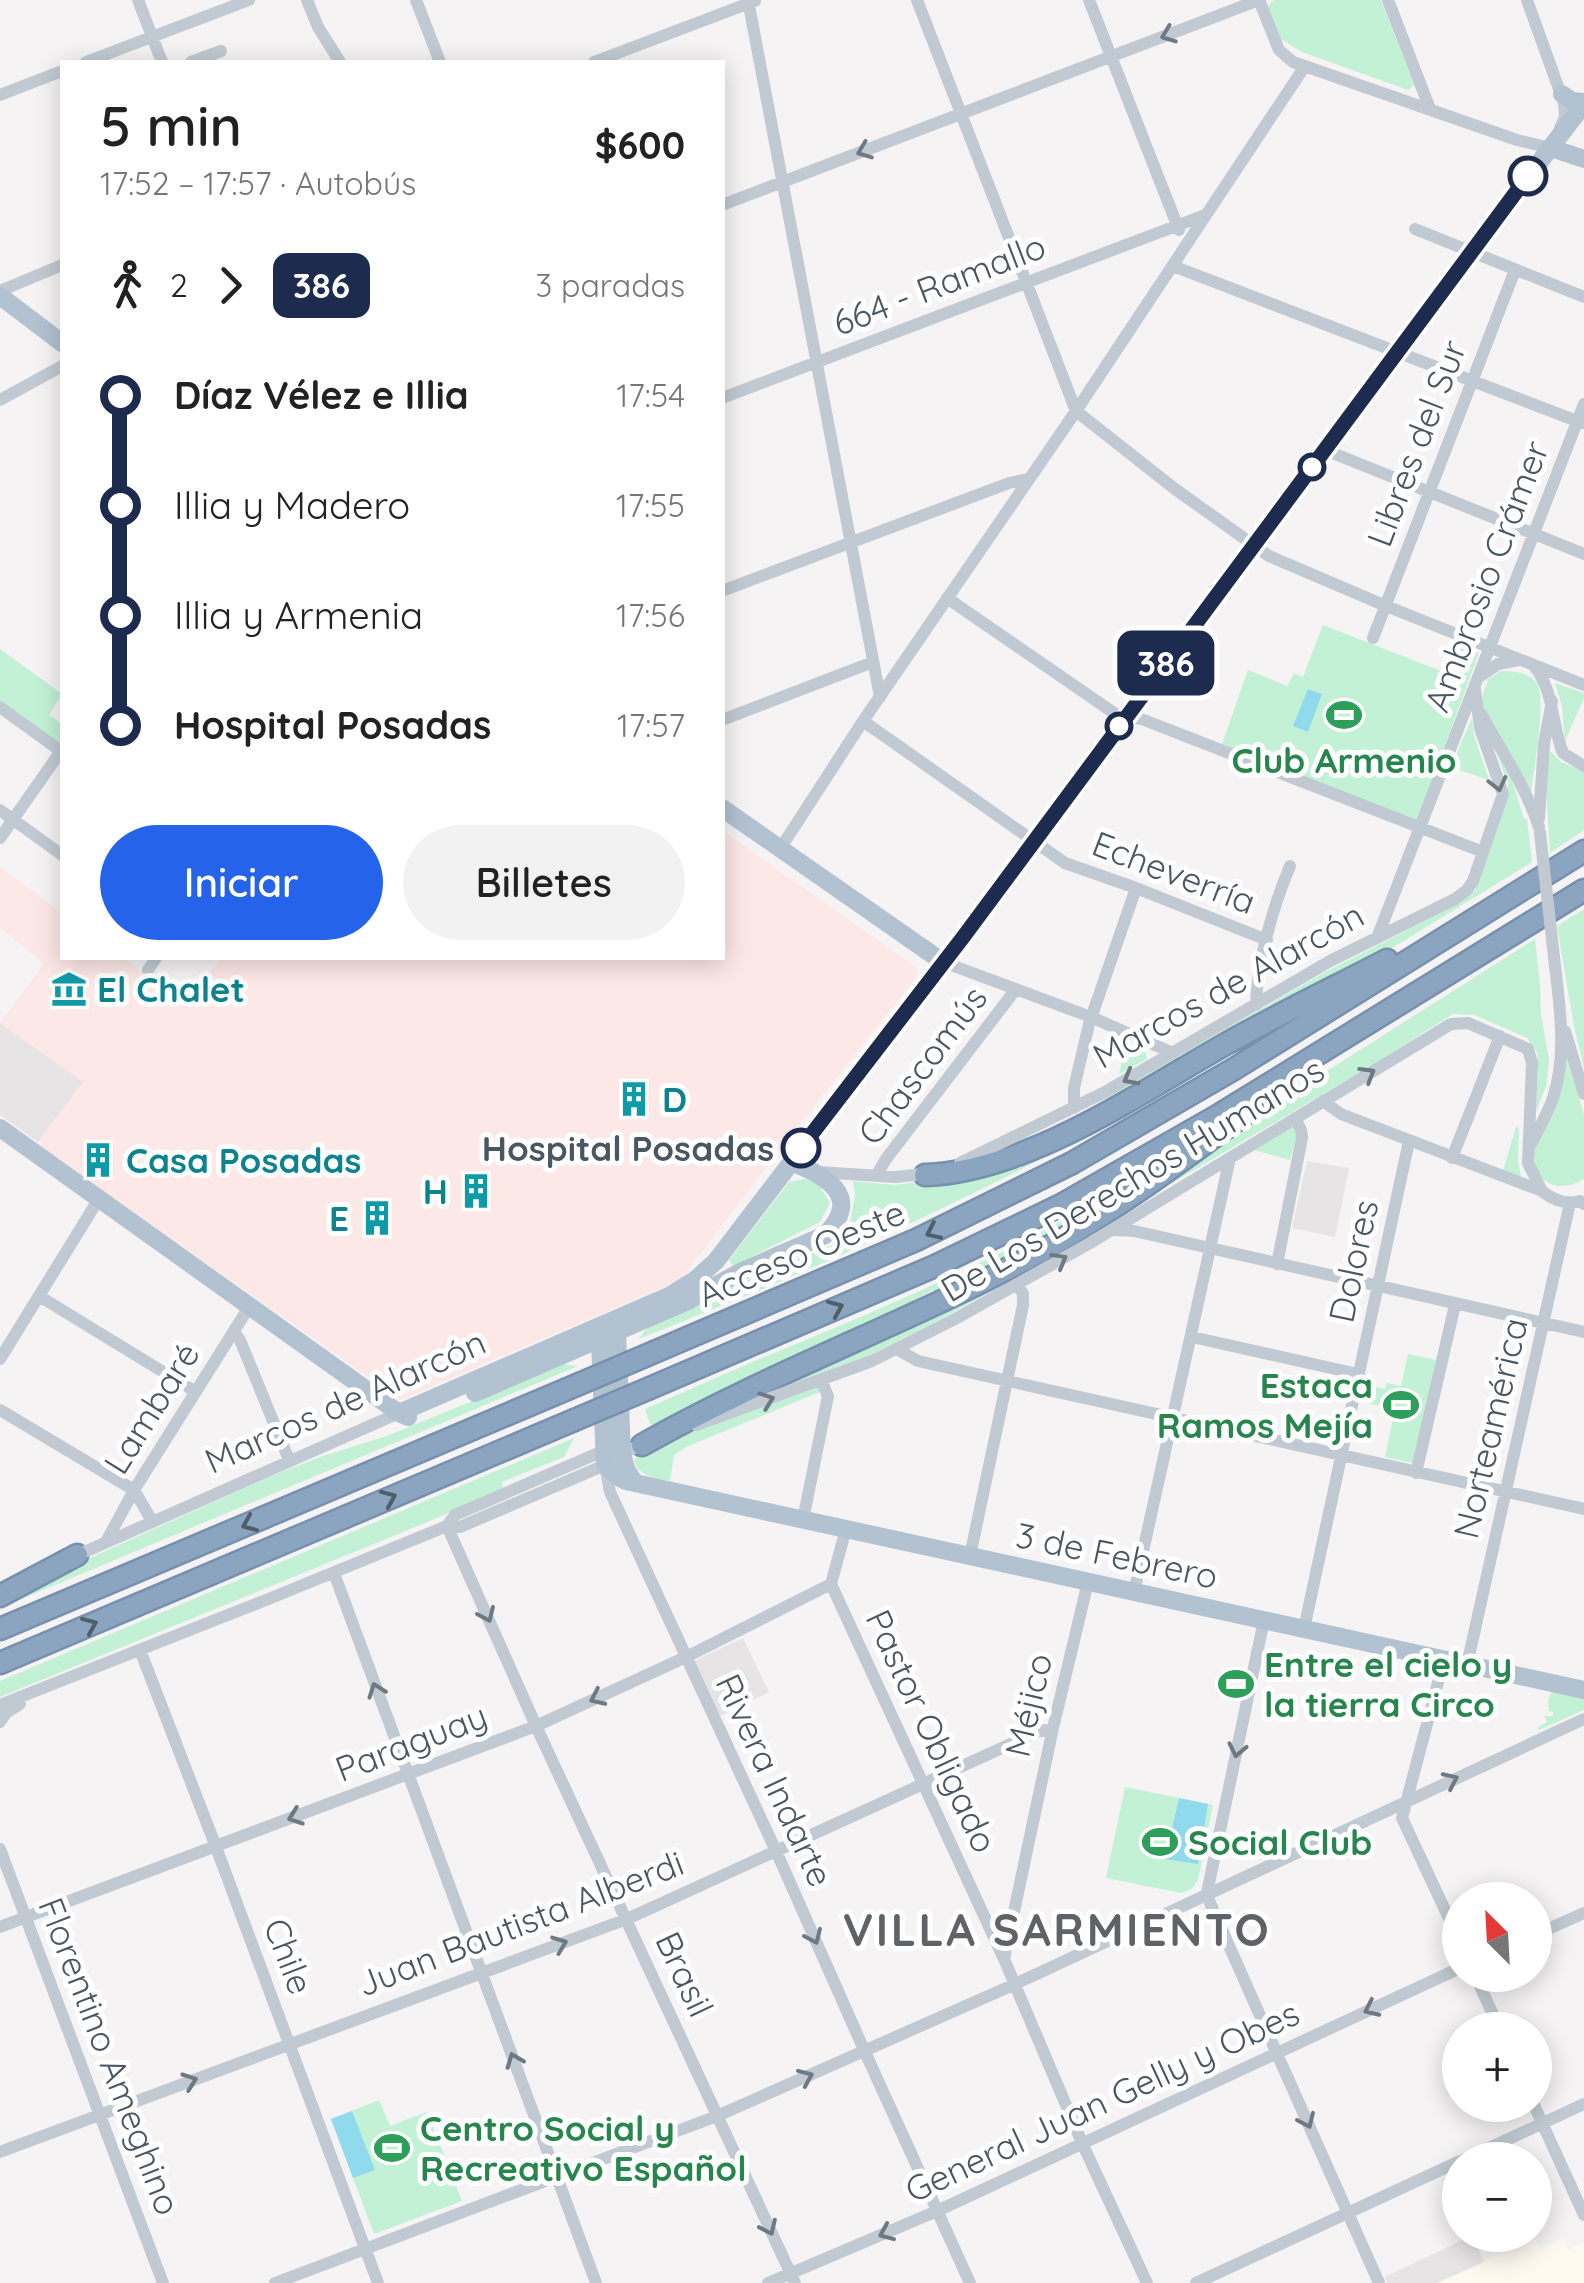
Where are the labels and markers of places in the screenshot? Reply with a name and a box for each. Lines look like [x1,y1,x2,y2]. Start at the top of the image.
unlabelled marker [1509,157,1547,195]
unlabelled marker [1299,454,1325,480]
sports icon: Club Armenio [1325,696,1363,734]
unlabelled marker [1106,713,1132,739]
place label: Club Armenio [1232,738,1456,782]
place label: El Chalet [97,967,245,1011]
museum icon: El Chalet [50,970,88,1008]
place label: D [662,1077,687,1121]
building icon: D [615,1080,653,1118]
place label: Hospital Posadas [482,1126,774,1170]
marker: Hospital Posadas [782,1129,820,1167]
place label: Casa Posadas [126,1138,361,1182]
building icon: Casa Posadas [79,1141,117,1179]
place label: H [423,1169,448,1213]
building icon: H [457,1172,495,1210]
place label: E [329,1196,349,1240]
building icon: E [358,1199,396,1237]
place label: Estaca Ramos Mejía [1157,1363,1373,1447]
sports icon: Estaca Ramos Mejía [1382,1386,1420,1424]
place label: Entre el cielo y la tierra Circo [1264,1642,1512,1726]
sports icon: Entre el cielo y la tierra Circo [1217,1665,1255,1703]
place label: Social Club [1188,1820,1372,1864]
sports icon: Social Club [1141,1823,1179,1861]
place label: Centro Social y Recreativo Español [420,2106,747,2190]
sports icon: Centro Social y Recreativo Español [373,2129,411,2167]

